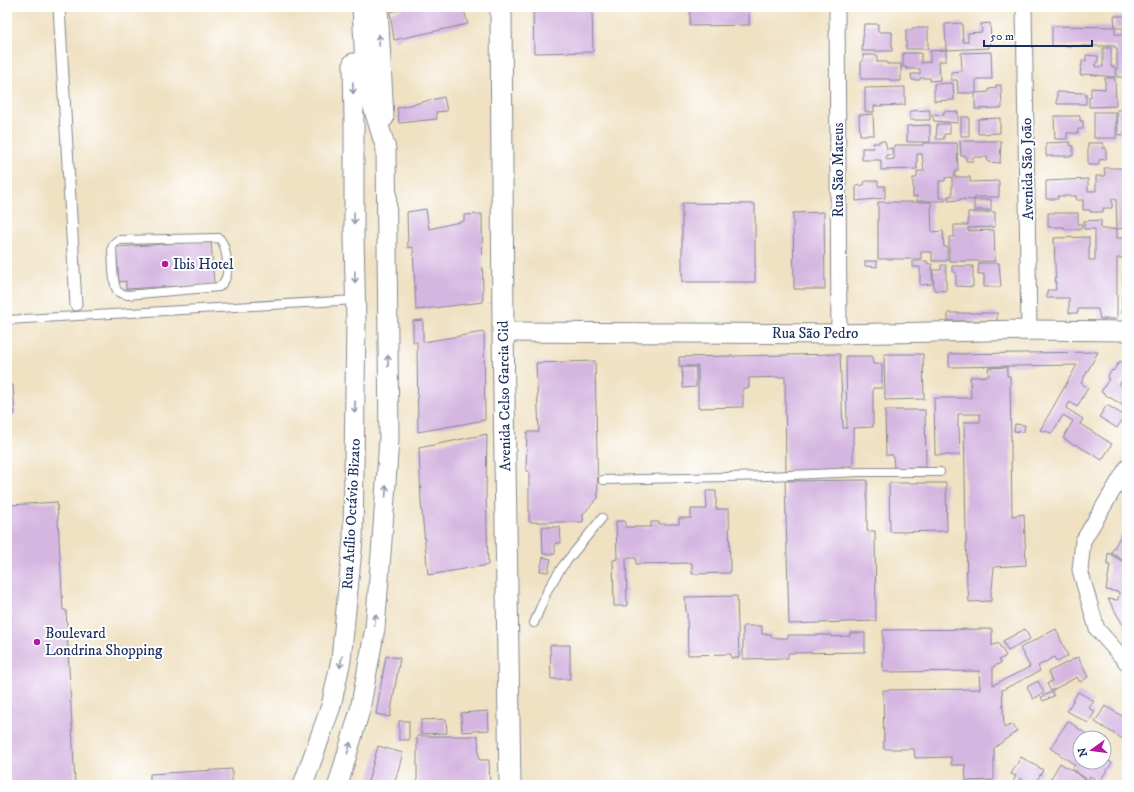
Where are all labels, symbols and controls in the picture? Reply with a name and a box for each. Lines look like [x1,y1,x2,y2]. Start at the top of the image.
scale bar [984,22,1092,48]
text: 50 m [990,29,1014,44]
one-way arrow [376,34,383,47]
one-way arrow [350,81,357,94]
street label: Avenida São João [1017,118,1038,220]
street label: Rua São Mateus [829,123,848,217]
one-way arrow [350,211,358,224]
place label: Ibis Hotel [173,255,234,274]
marker: Ibis Hotel [160,259,170,269]
one-way arrow [352,270,359,283]
street label: Avenida Celso Garcia Cid [494,320,515,471]
street label: Rua São Pedro [772,324,858,343]
one-way arrow [384,355,392,368]
one-way arrow [351,400,359,413]
street label: Rua Atílio Octávio Bizato [338,438,365,590]
one-way arrow [382,485,389,498]
one-way arrow [372,614,379,627]
place label: Boulevard Londrina Shopping [45,624,163,660]
marker: Boulevard Londrina Shopping [32,637,42,647]
one-way arrow [336,655,344,668]
north arrow [1072,730,1112,770]
one-way arrow [346,741,353,754]
text: N [1075,746,1091,758]

